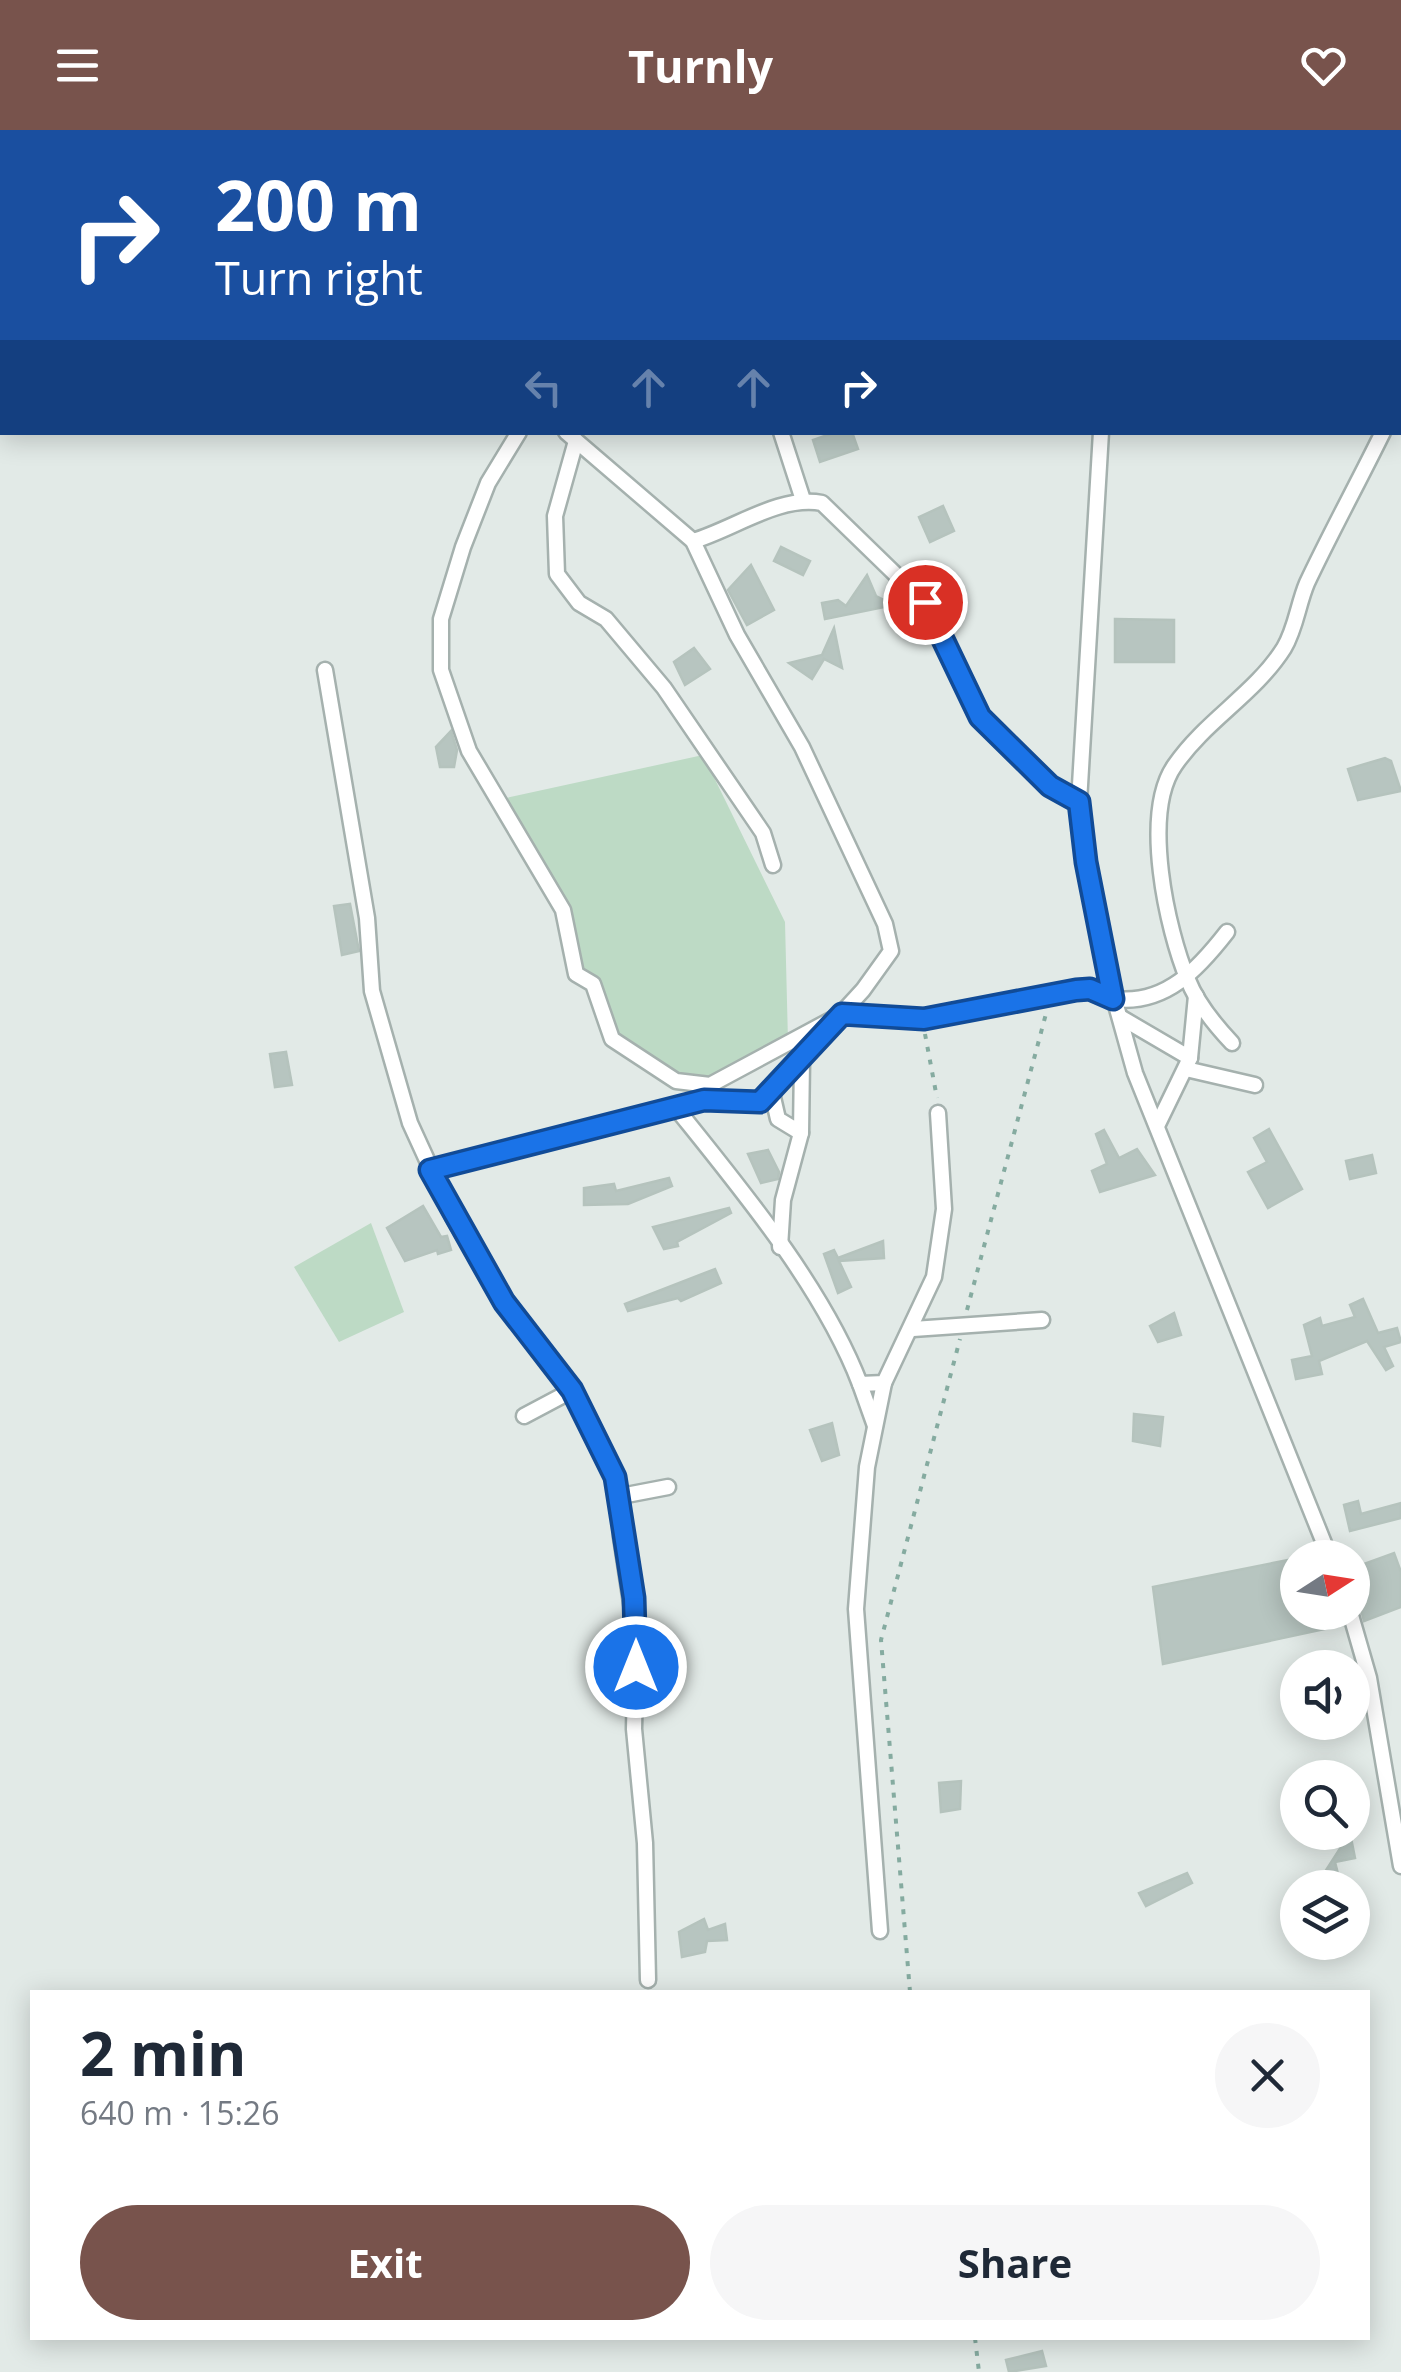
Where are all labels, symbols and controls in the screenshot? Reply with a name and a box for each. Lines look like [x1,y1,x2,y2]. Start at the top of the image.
text: Turnly [628,35,773,96]
icon: menu [50,38,105,93]
icon: heart [1296,38,1351,93]
text: 200 m [215,156,422,252]
icon: right [50,170,180,300]
text: Turn right [215,247,423,308]
icon: left [516,360,571,415]
icon: ahead [621,360,676,415]
icon: ahead [726,360,781,415]
icon: right [831,360,886,415]
pin [883,560,968,645]
icon: arrive [898,575,953,630]
north arrow [1280,1540,1370,1630]
map controls [1280,1540,1370,1960]
position arrow [584,1615,688,1719]
button: sound [1280,1650,1370,1740]
button: search [1280,1760,1370,1850]
button: layers [1280,1870,1370,1960]
text: 2 min [80,2012,247,2094]
button: close [1215,2023,1320,2128]
text: 640 m · 15:26 [80,2091,279,2134]
button: Exit [80,2205,690,2320]
button: Share [710,2205,1320,2320]

